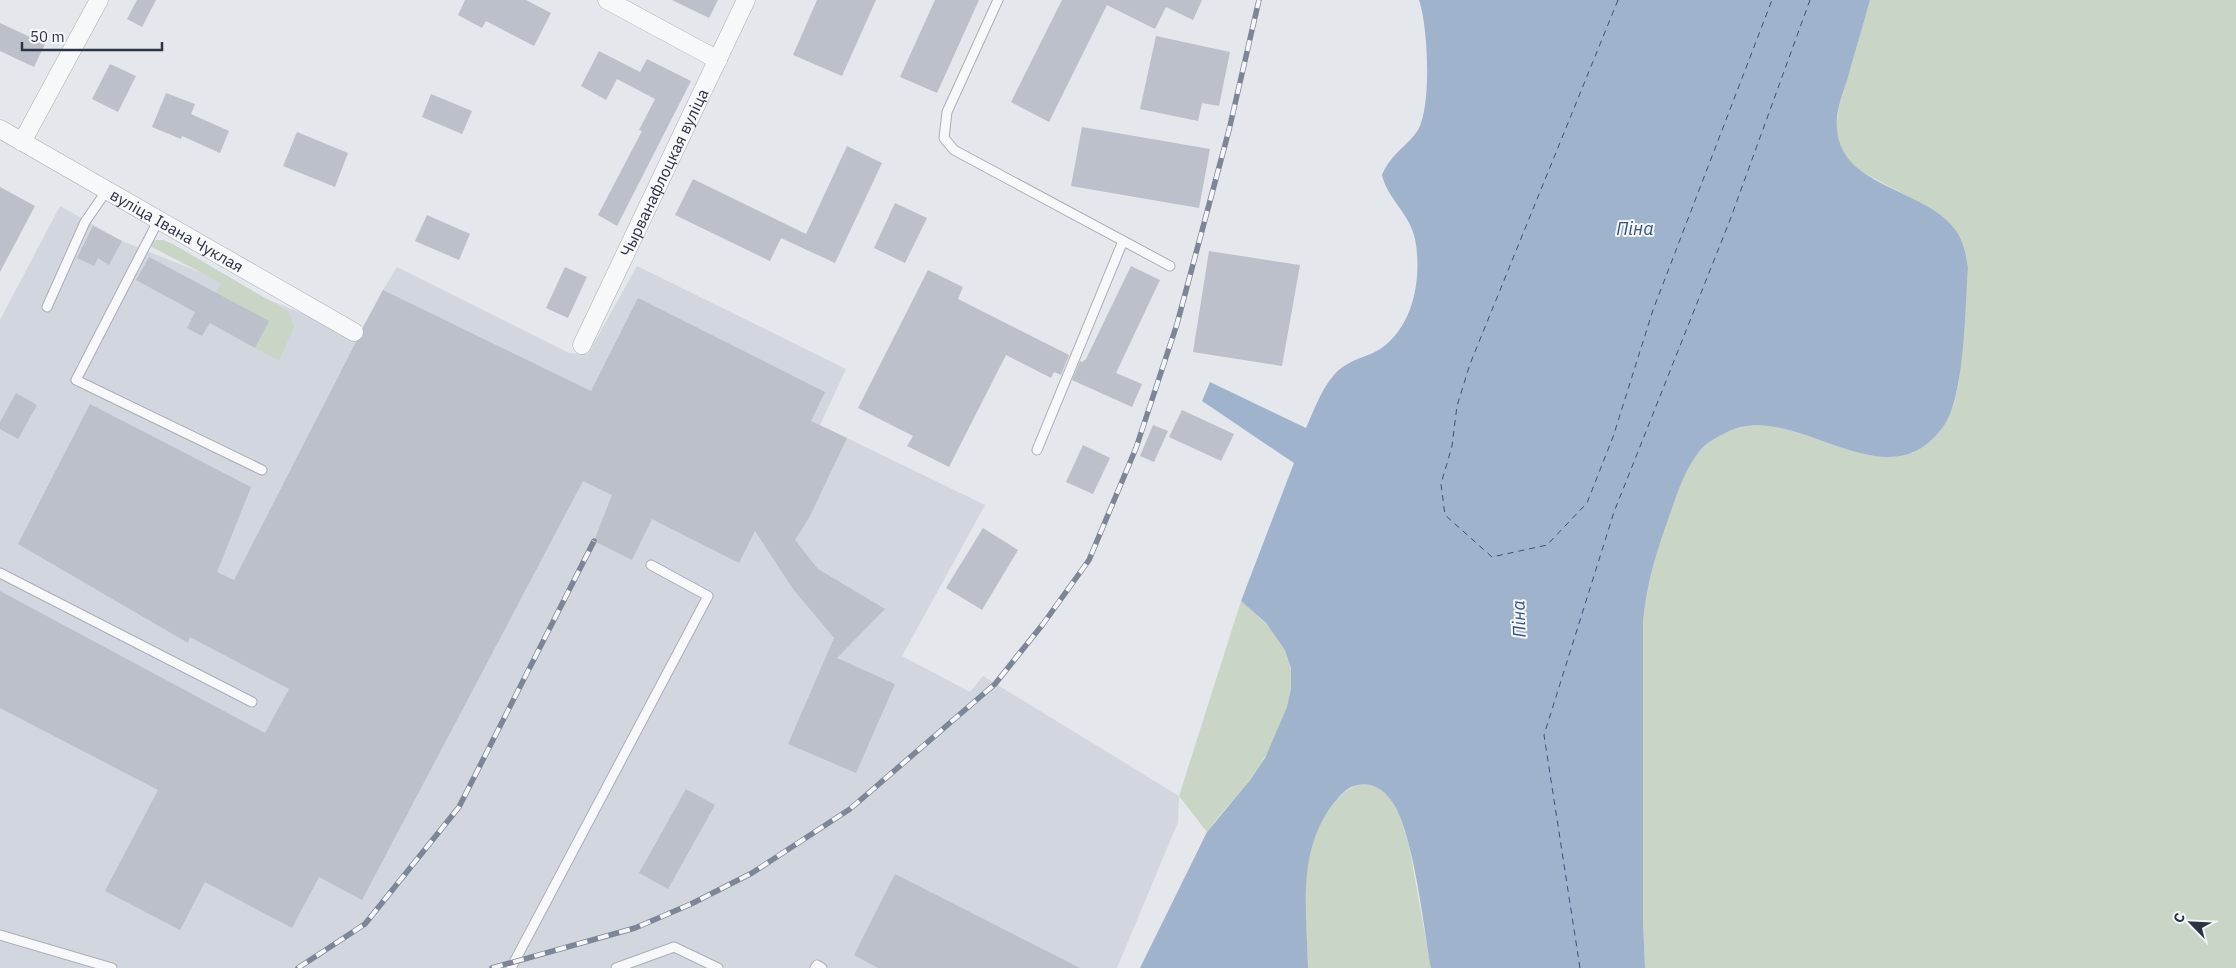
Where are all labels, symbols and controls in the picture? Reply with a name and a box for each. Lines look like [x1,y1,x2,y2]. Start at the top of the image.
scale bar [22,20,162,52]
text: 50 m [30,27,65,46]
street label: Чырванафлоцкая вуліца [616,85,713,260]
street label: вуліца Івана Чуклая [107,184,247,277]
water label: Піна [1616,217,1654,240]
water label: Піна [1506,600,1531,638]
north arrow [2166,898,2216,948]
text: С [2169,910,2189,926]

